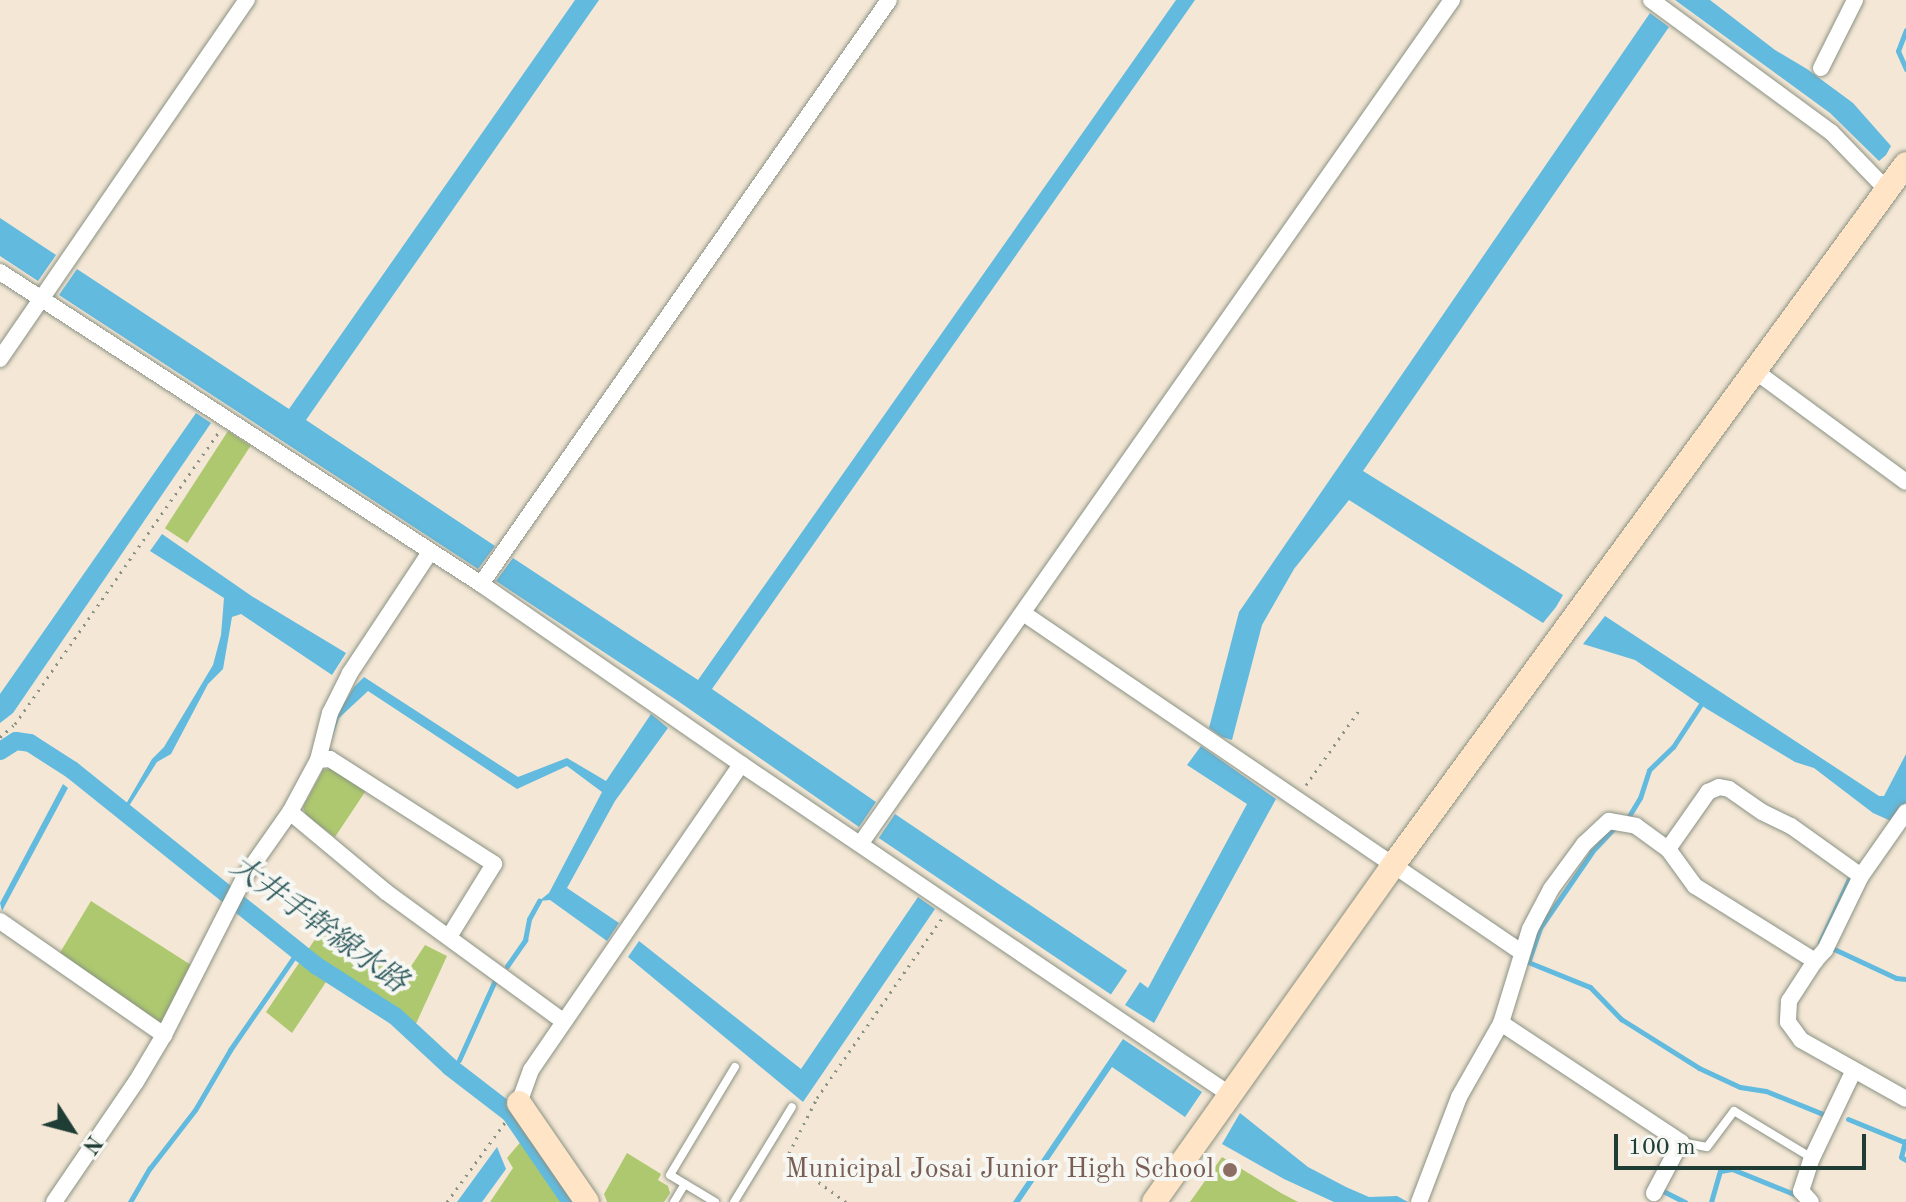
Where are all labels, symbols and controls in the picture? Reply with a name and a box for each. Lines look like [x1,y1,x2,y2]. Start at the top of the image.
water label: 大井手幹線水路 [222,849,414,1001]
north arrow [32,1090,112,1170]
scale bar [1618,1118,1870,1168]
text: N [78,1131,105,1157]
text: 100 m [1628,1136,1696,1160]
place label: Municipal Josai Junior High School [785,1153,1214,1187]
marker: Municipal Josai Junior High School [1221,1161,1239,1179]

